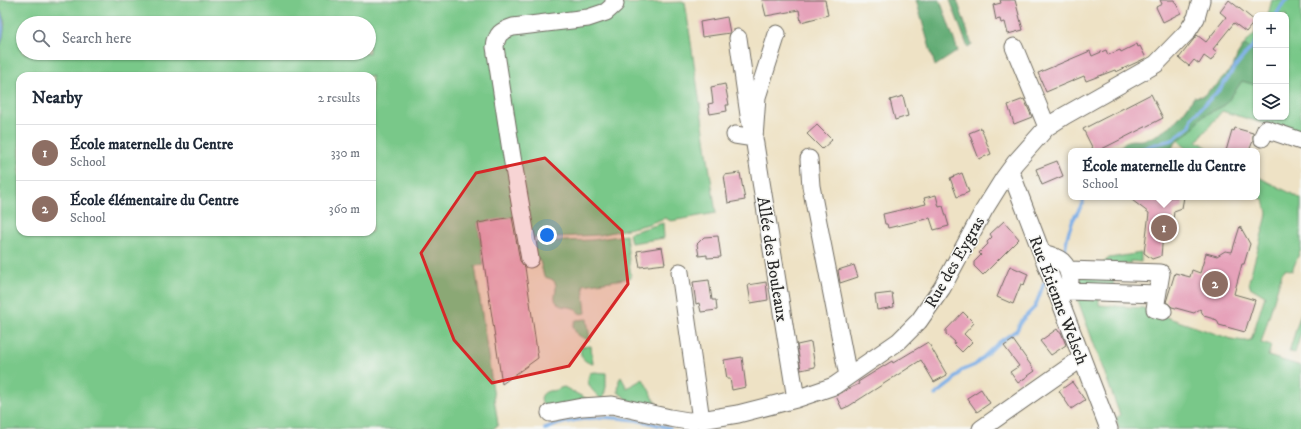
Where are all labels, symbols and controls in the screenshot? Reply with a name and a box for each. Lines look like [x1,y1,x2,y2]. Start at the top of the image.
map controls [1253,12,1289,120]
button: + [1253,12,1289,48]
search box [16,16,376,60]
icon: search [30,27,52,49]
text: Search here [62,29,131,48]
button: − [1253,48,1289,84]
button: layers [1253,84,1289,120]
text: Nearby [32,87,82,109]
text: 2 results [318,90,360,106]
text: École maternelle du Centre [70,135,233,154]
text: 1 [43,145,47,161]
text: 330 m [331,145,360,161]
popup [1068,148,1260,200]
text: School [70,154,106,170]
text: École maternelle du Centre [1082,157,1246,176]
text: School [1082,176,1118,192]
text: École élémentaire du Centre [70,191,239,210]
street label: Allée des Bouleaux [751,195,793,324]
text: 2 [42,201,48,217]
text: 360 m [329,201,360,217]
text: School [70,210,106,226]
street label: Rue des Eygras [920,212,990,312]
pin: 1 [1151,213,1177,243]
your location [537,225,557,245]
street label: Rue Étienne Welsch [1023,233,1093,368]
pin: 2 [1202,269,1228,299]

